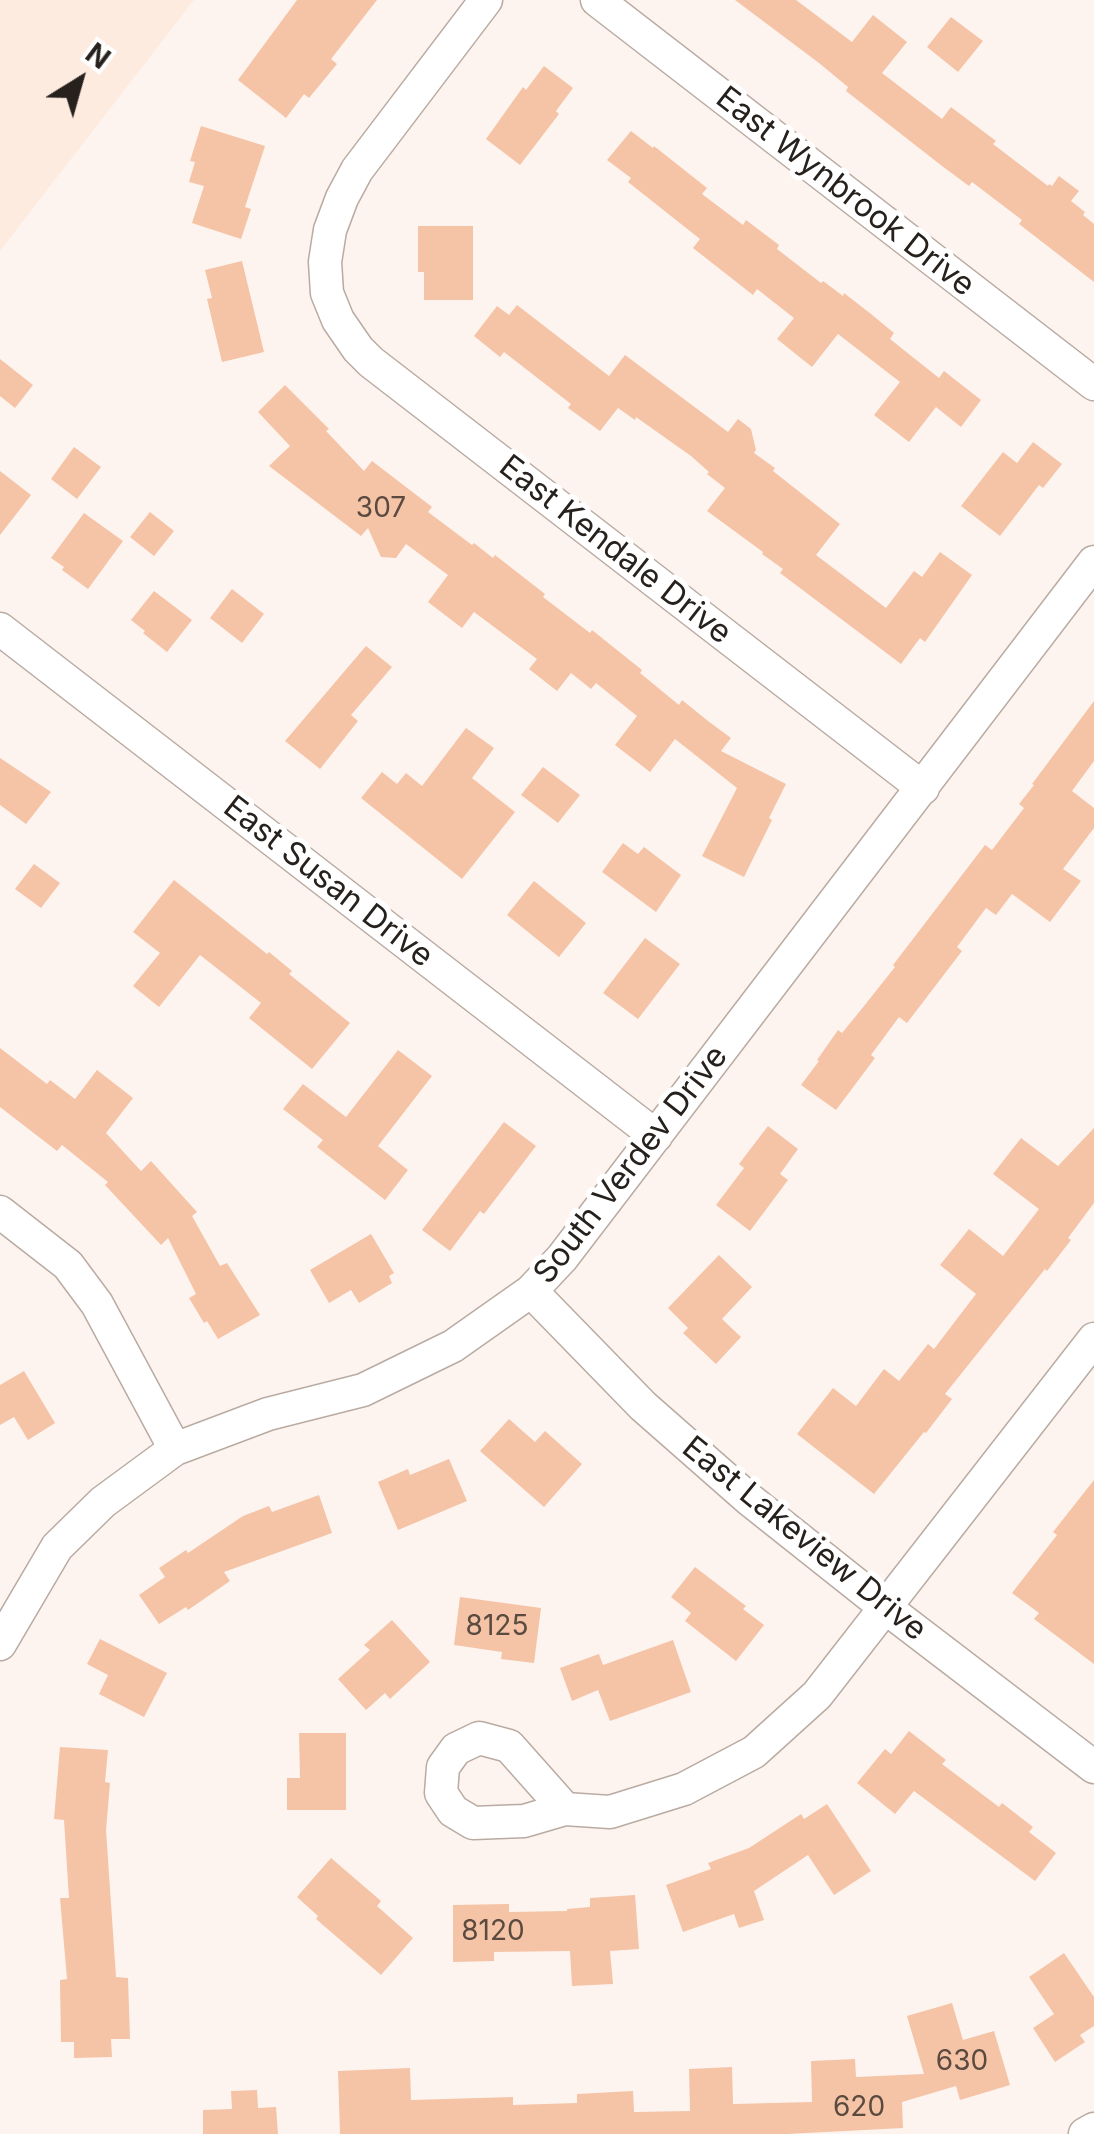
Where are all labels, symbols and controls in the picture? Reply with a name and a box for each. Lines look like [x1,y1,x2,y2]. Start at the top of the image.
north arrow [30,30,130,130]
text: N [79,36,117,76]
street label: East Wynbrook Drive [708,79,982,305]
street label: East Kendale Drive [491,448,739,652]
house number: 307 [356,492,406,526]
street label: East Susan Drive [216,788,440,976]
street label: South Verdev Drive [526,1038,736,1292]
street label: East Lakeview Drive [674,1429,934,1649]
house number: 8125 [466,1610,528,1644]
house number: 8120 [461,1915,525,1949]
house number: 630 [936,2045,988,2079]
house number: 620 [833,2091,885,2125]

